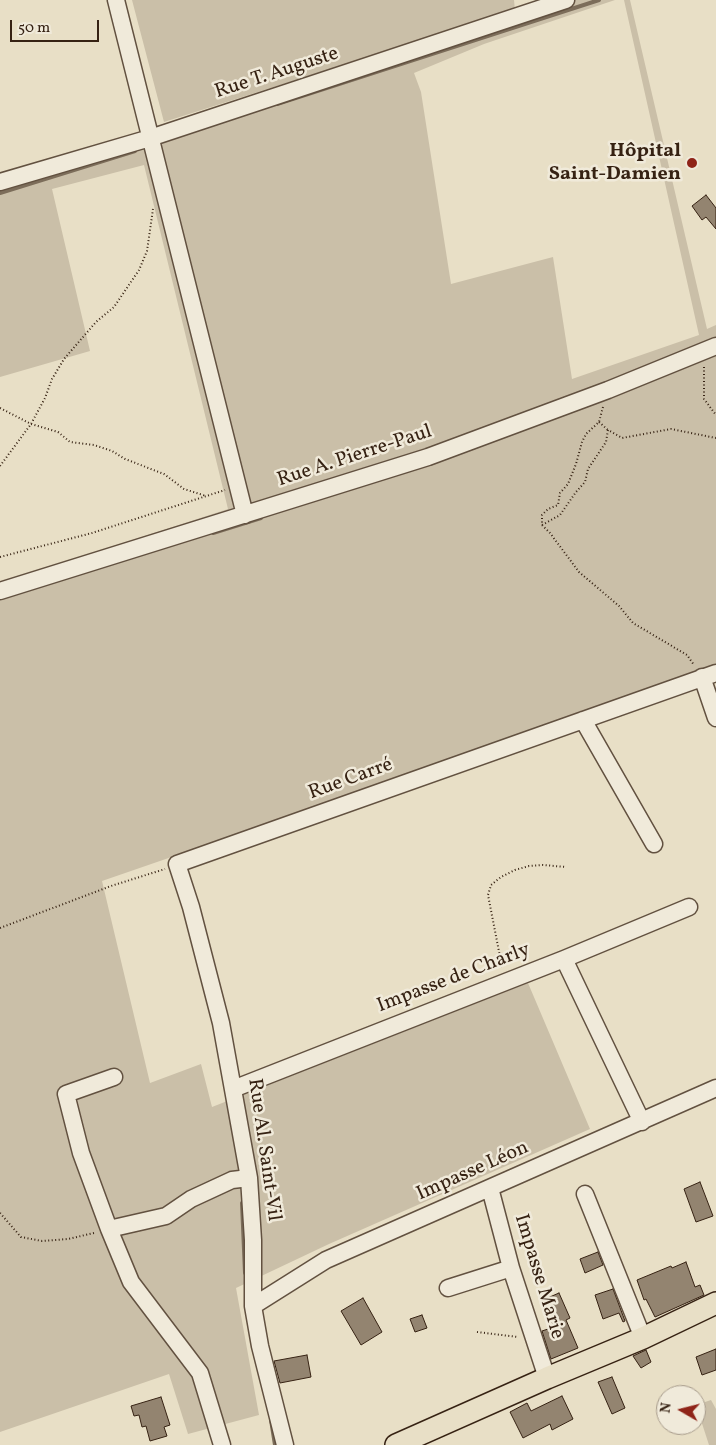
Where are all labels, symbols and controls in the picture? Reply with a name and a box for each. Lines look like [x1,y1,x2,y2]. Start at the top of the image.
scale bar [12,10,101,42]
text: 50 m [18,18,50,39]
street label: Rue T. Auguste [212,43,342,105]
place label: Hôpital Saint-Damien [549,140,681,187]
marker: Hôpital Saint-Damien [685,156,699,170]
street label: Rue A. Pierre-Paul [275,421,435,493]
street label: Rue Carré [306,754,396,806]
street label: Impasse de Charly [374,939,534,1019]
street label: Rue Al. Saint-Vil [241,1077,285,1223]
street label: Impasse Léon [413,1137,533,1207]
street label: Impasse Marie [508,1212,568,1342]
north arrow [656,1385,706,1435]
text: N [657,1402,677,1414]

